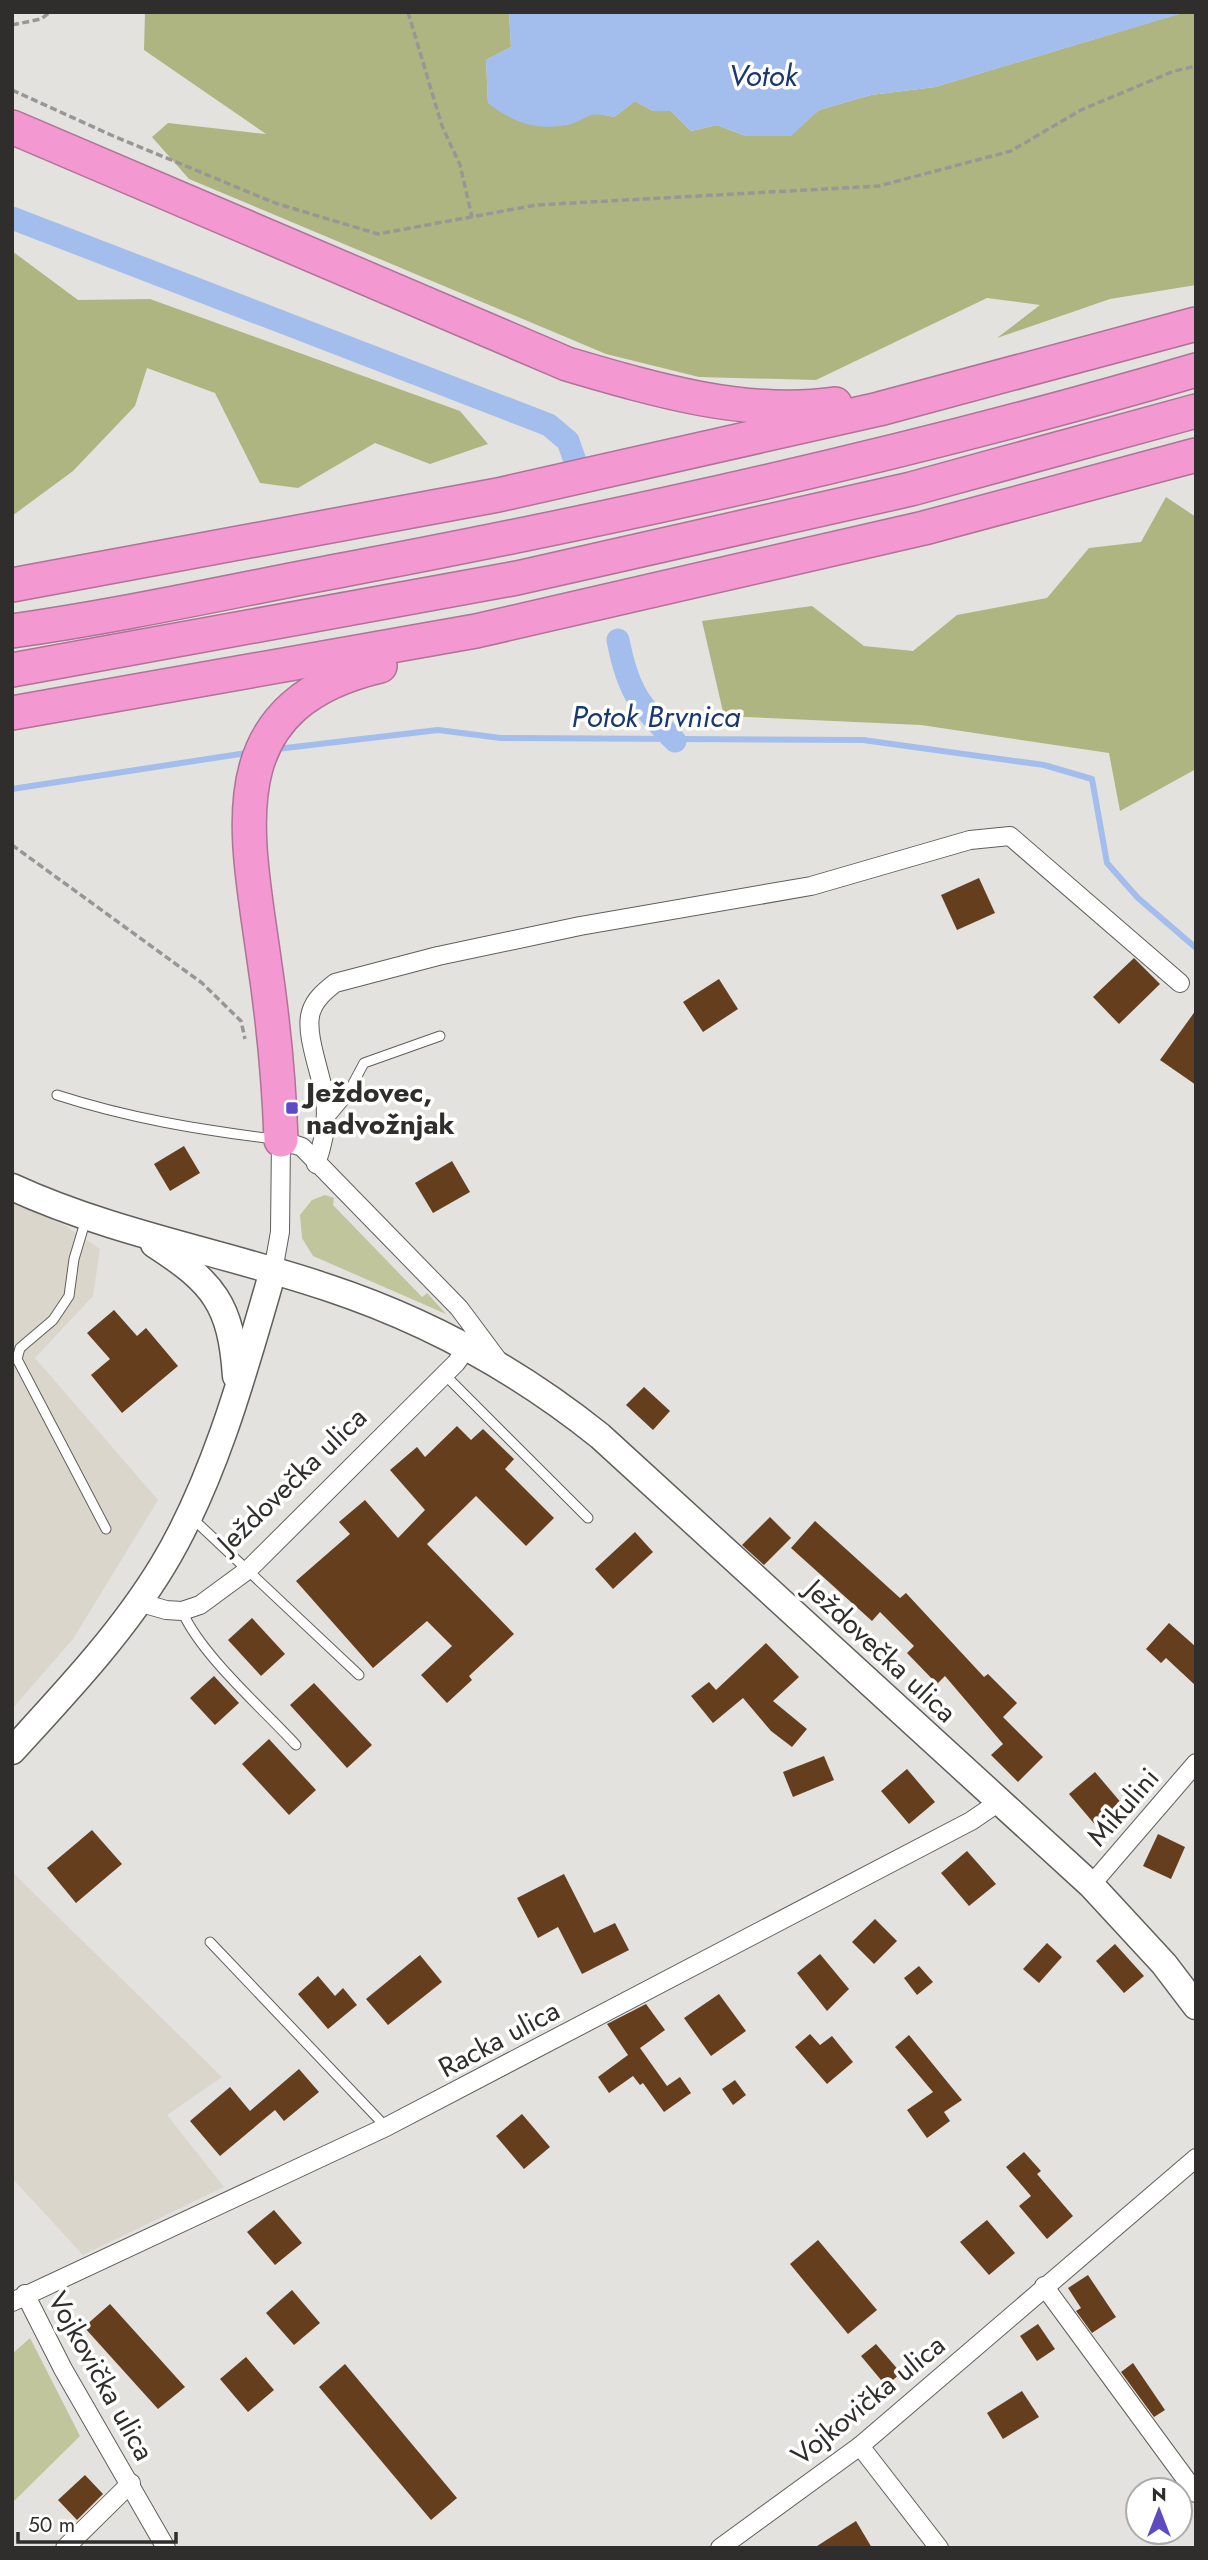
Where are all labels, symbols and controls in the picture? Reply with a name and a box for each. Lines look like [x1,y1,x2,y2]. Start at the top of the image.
water label: Votok [729,54,798,97]
water label: Potok Brvnica [572,695,741,738]
place label: Ježdovec, nadvožnjak [301,1072,455,1145]
marker: Ježdovec, nadvožnjak [284,1100,300,1116]
street label: Ježdovečka ulica [205,1398,376,1565]
street label: Ježdovečka ulica [793,1567,966,1732]
street label: Mikulini [1077,1759,1169,1855]
street label: Racka ulica [431,1990,567,2088]
street label: Vojkovička ulica [38,2284,164,2468]
street label: Vojkovička ulica [782,2325,954,2475]
north arrow [1124,2476,1194,2546]
text: N [1151,2481,1167,2508]
scale bar [18,2500,175,2544]
text: 50 m [28,2510,75,2540]

